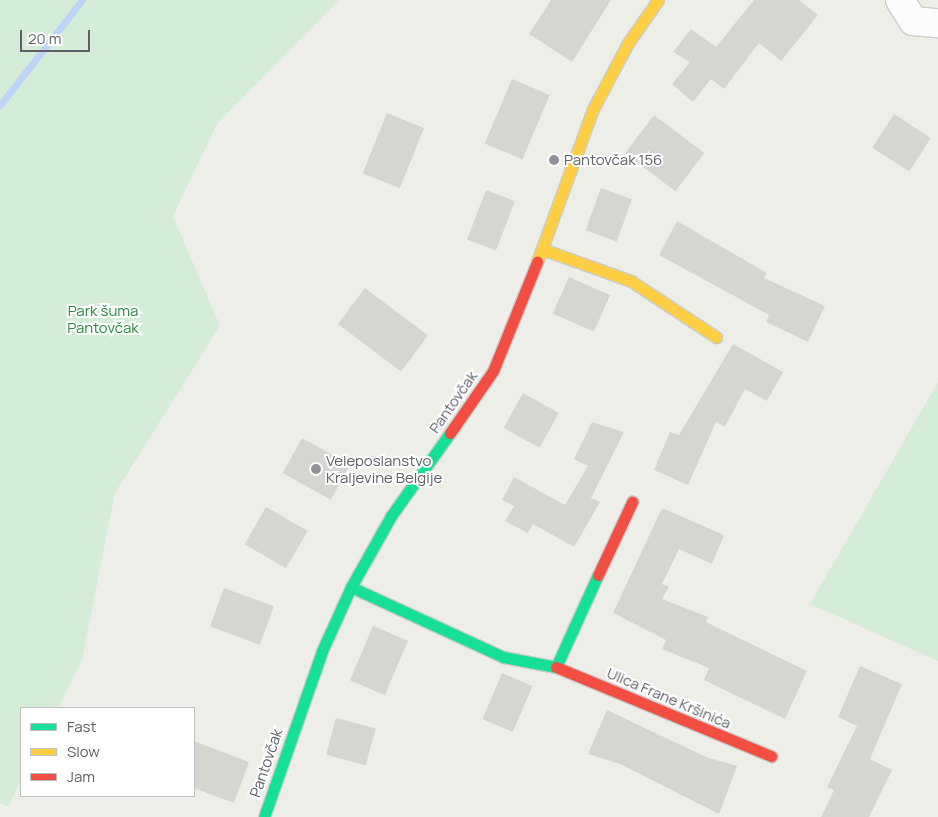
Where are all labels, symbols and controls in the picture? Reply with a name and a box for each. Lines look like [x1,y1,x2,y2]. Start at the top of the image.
scale bar [22,20,92,52]
text: 20 m [28,28,61,49]
place label: Pantovčak 156 [564,151,662,169]
marker: Pantovčak 156 [548,154,560,166]
park label: Park šuma Pantovčak [67,301,139,336]
street label: Pantovčak [425,368,481,436]
place label: Veleposlanstvo Kraljevine Belgije [326,451,442,486]
marker: Veleposlanstvo Kraljevine Belgije [310,463,322,475]
street label: Ulica Frane Kršinića [604,664,734,732]
legend [20,707,195,797]
text: Fast [67,716,96,737]
street label: Pantovčak [246,726,286,800]
text: Slow [67,741,100,762]
text: Jam [67,766,95,787]

